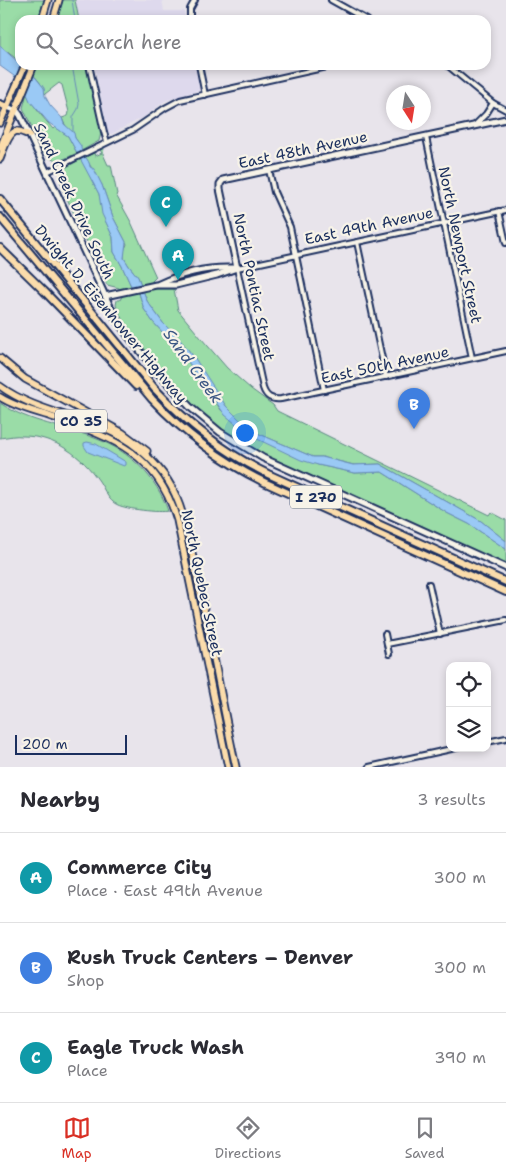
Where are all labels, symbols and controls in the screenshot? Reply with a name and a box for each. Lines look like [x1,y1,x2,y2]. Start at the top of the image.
search box [15,15,491,70]
icon: search [33,29,61,57]
text: Search here [73,30,182,55]
north arrow [386,85,431,130]
street label: Sand Creek Drive South [29,120,119,282]
street label: East 48th Avenue [237,127,369,173]
street label: North Newport Street [434,165,486,325]
pin: C [150,186,182,227]
street label: East 49th Avenue [303,203,435,249]
street label: North Pontiac Street [229,211,279,363]
street label: Dwight D. Eisenhower Highway [30,221,192,407]
pin: A [162,239,194,280]
water label: Sand Creek [159,324,227,408]
street label: East 50th Avenue [319,342,451,388]
pin: B [398,388,430,429]
road number: CO 35 [55,410,107,432]
your location [232,420,258,446]
road number: I 270 [290,486,342,508]
street label: North Quebec Street [177,508,227,658]
map controls [446,662,491,752]
button: locate [446,662,491,707]
button: layers [446,707,491,752]
scale bar [15,732,128,755]
text: 200 m [22,735,68,753]
text: Nearby [20,786,100,814]
text: 3 results [417,789,486,810]
text: Commerce City [67,855,212,880]
text: A [30,867,42,888]
text: 300 m [434,867,486,888]
text: Place · East 49th Avenue [67,880,263,901]
text: Rush Truck Centers – Denver [67,945,353,970]
text: B [31,957,41,978]
text: 300 m [434,957,486,978]
text: Shop [67,970,104,991]
text: Eagle Truck Wash [67,1035,244,1060]
text: C [31,1047,41,1068]
text: 390 m [434,1047,486,1068]
text: Place [67,1060,108,1081]
tab: Map [62,1114,92,1162]
tab: Directions [215,1114,281,1162]
tab: Saved [405,1114,444,1162]

